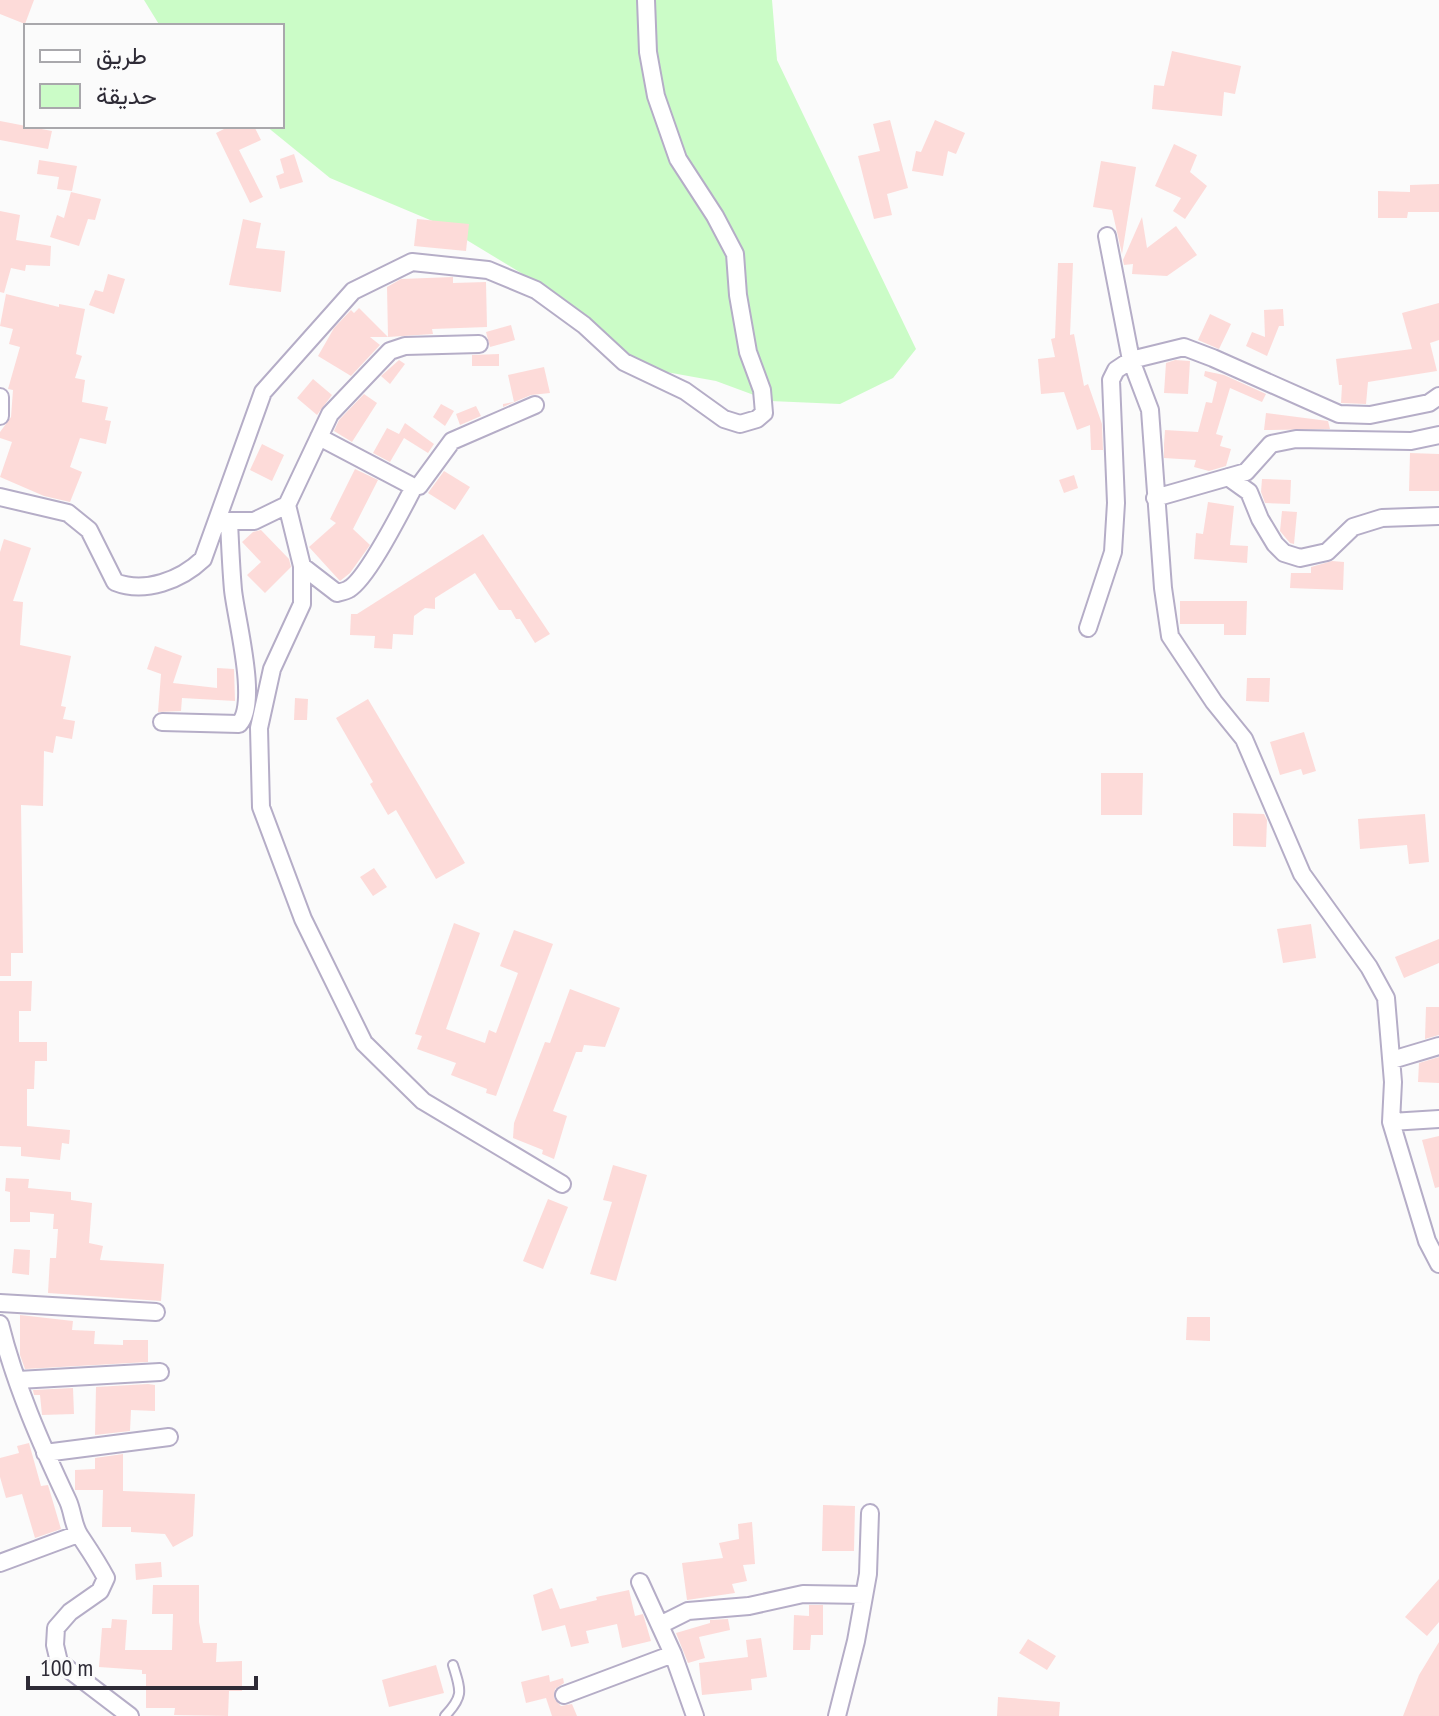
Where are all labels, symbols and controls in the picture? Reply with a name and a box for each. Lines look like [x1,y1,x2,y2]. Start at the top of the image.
legend [24,24,284,128]
text: طريق [96,40,147,71]
text: حديقة [96,80,157,111]
scale bar [28,1640,256,1690]
text: 100 m [40,1652,93,1683]

